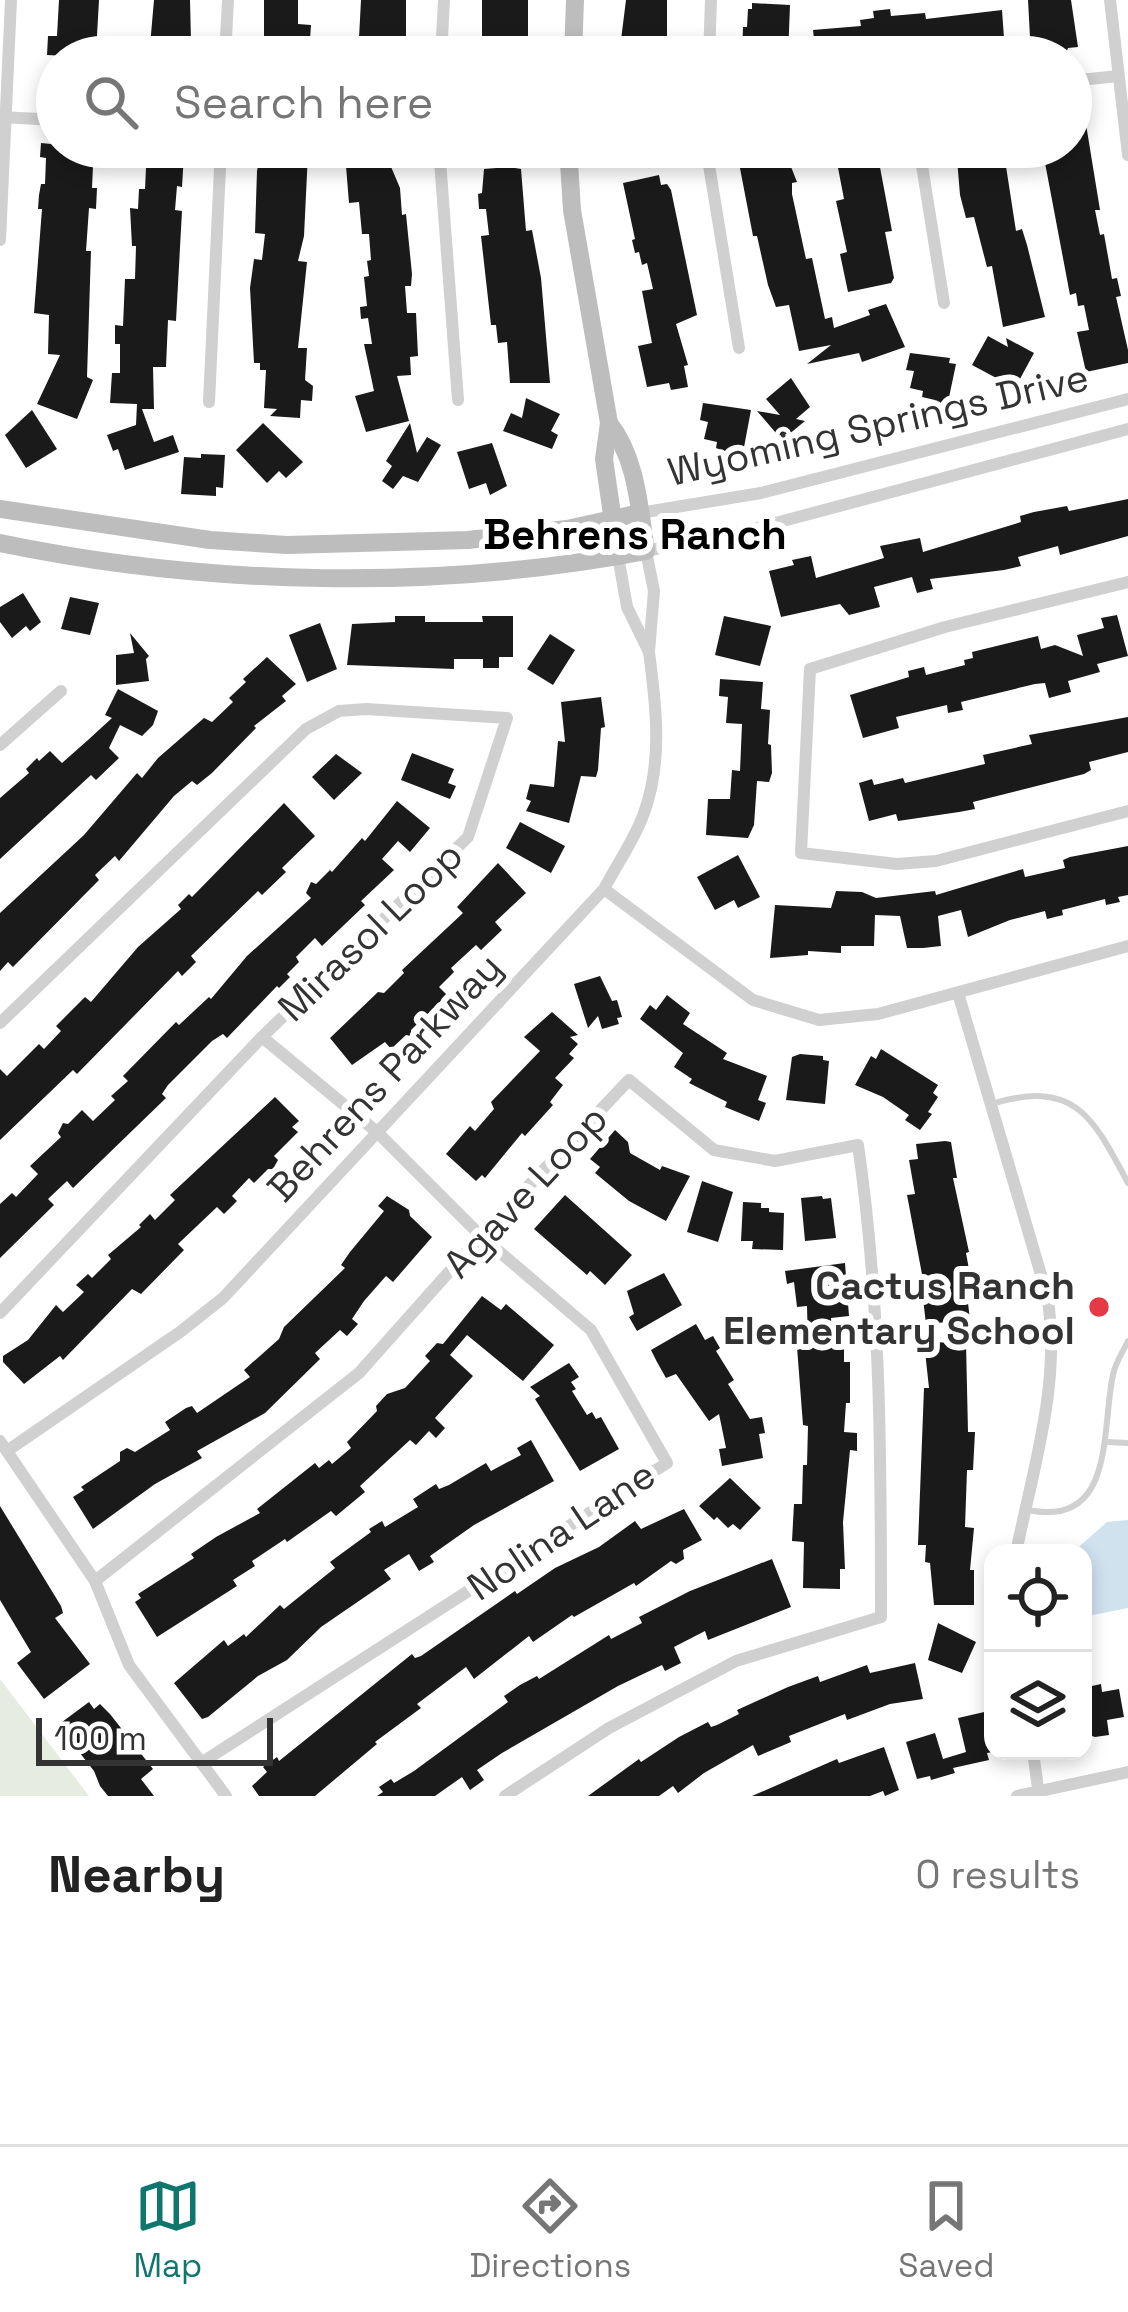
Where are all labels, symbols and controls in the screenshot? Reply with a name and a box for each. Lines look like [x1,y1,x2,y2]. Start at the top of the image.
search box [36,36,1092,168]
icon: search [78,69,144,135]
text: Search here [174,74,433,131]
street label: Wyoming Springs Drive [663,352,1093,497]
district label: Behrens Ranch [483,508,787,561]
street label: Mirasol Loop [268,831,473,1032]
street label: Behrens Parkway [257,943,512,1212]
street label: Agave Loop [433,1095,618,1288]
place label: Cactus Ranch Elementary School [723,1261,1075,1355]
marker: Cactus Ranch Elementary School [1086,1294,1112,1320]
street label: Nolina Lane [458,1450,665,1611]
map controls [984,1544,1092,1760]
button: locate [984,1544,1092,1652]
button: layers [984,1652,1092,1760]
scale bar [36,1712,273,1765]
text: 100 m [54,1718,147,1760]
text: Nearby [48,1842,225,1907]
text: 0 results [915,1850,1080,1899]
tab: Map [134,2173,202,2287]
tab: Directions [469,2173,631,2287]
tab: Saved [898,2173,994,2287]

